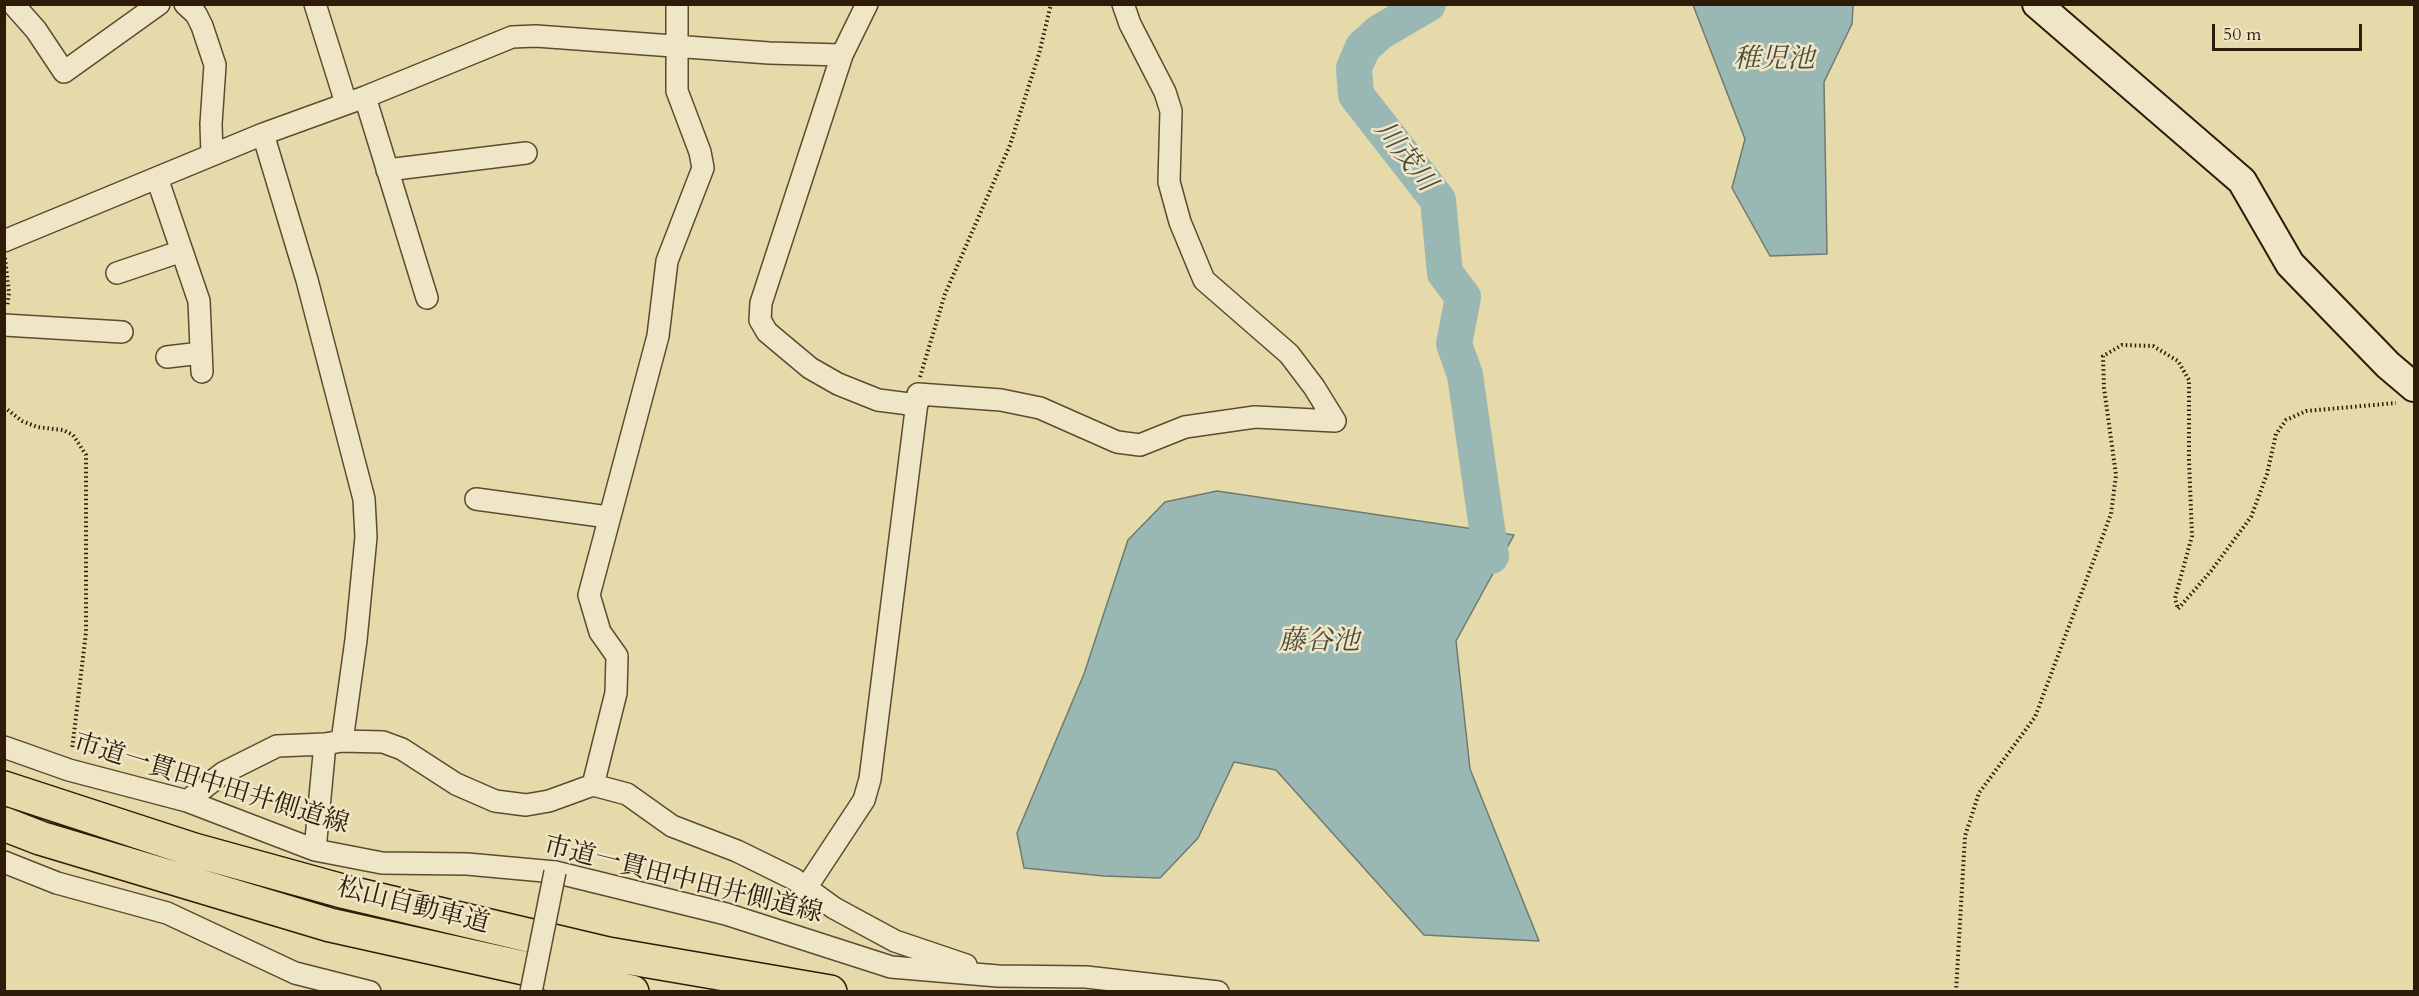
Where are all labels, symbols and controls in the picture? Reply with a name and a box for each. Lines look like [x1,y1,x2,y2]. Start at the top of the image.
scale bar [2215,12,2365,50]
text: 50 m [2223,22,2262,47]
water label: 稚児池 [1734,45,1814,77]
water label: 川茂川 [1366,115,1442,199]
water label: 藤谷池 [1279,627,1359,659]
street label: 市道一貫田中田井側道線 [70,728,352,842]
street label: 市道一貫田中田井側道線 [540,831,826,931]
street label: 松山自動車道 [334,873,492,941]

